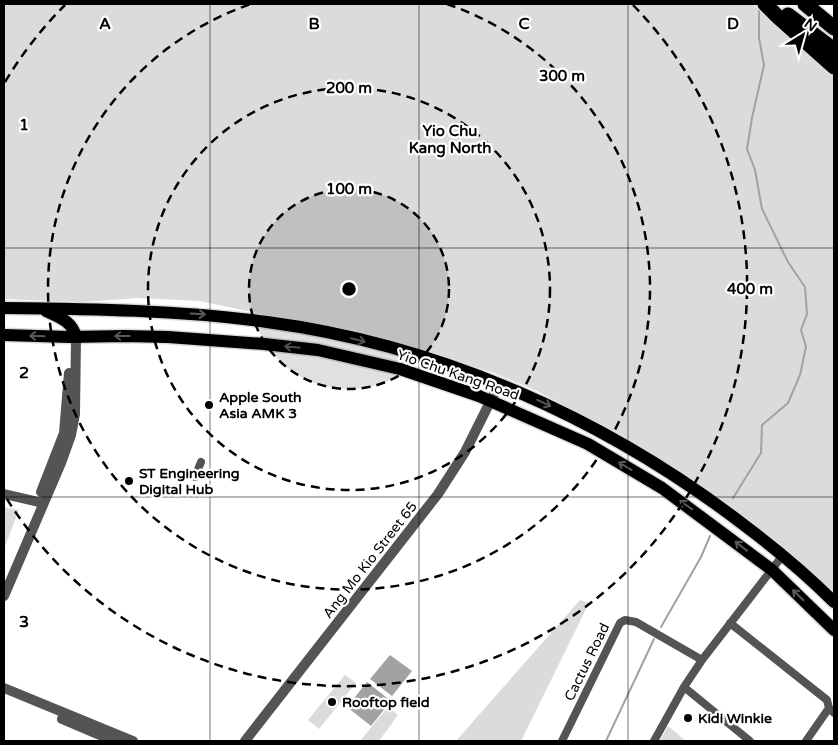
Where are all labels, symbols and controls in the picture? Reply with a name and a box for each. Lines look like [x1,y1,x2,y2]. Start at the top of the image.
north arrow [778,10,828,60]
text: A [99,14,111,34]
text: B [308,14,320,34]
text: C [518,14,530,34]
text: D [727,14,739,34]
text: N [801,15,820,35]
text: 300 m [539,67,585,85]
text: 200 m [326,79,372,97]
text: 1 [19,115,29,135]
district label: Yio Chu Kang North [409,122,491,158]
text: 100 m [326,180,372,198]
centre of rings [340,280,358,298]
text: 400 m [727,280,773,298]
one-way arrow [190,309,206,318]
one-way arrow [29,331,45,341]
one-way arrow [114,331,130,341]
one-way arrow [350,335,366,345]
one-way arrow [285,342,301,352]
street label: Yio Chu Kang Road [395,346,521,404]
text: 2 [19,363,29,383]
place label: Apple South Asia AMK 3 [219,389,302,422]
marker: Apple South Asia AMK 3 [203,399,215,411]
one-way arrow [536,399,551,409]
one-way arrow [619,460,633,470]
place label: ST Engineering Digital Hub [139,465,240,498]
marker: ST Engineering Digital Hub [123,475,135,487]
street label: Ang Mo Kio Street 65 [319,498,421,622]
one-way arrow [679,500,693,510]
one-way arrow [735,540,748,551]
one-way arrow [792,589,805,601]
text: 3 [19,612,29,632]
street label: Cactus Road [561,620,613,704]
place label: Rooftop field [342,694,430,711]
marker: Rooftop field [326,696,338,708]
place label: Kidi Winkie [698,710,772,727]
marker: Kidi Winkie [682,712,694,724]

